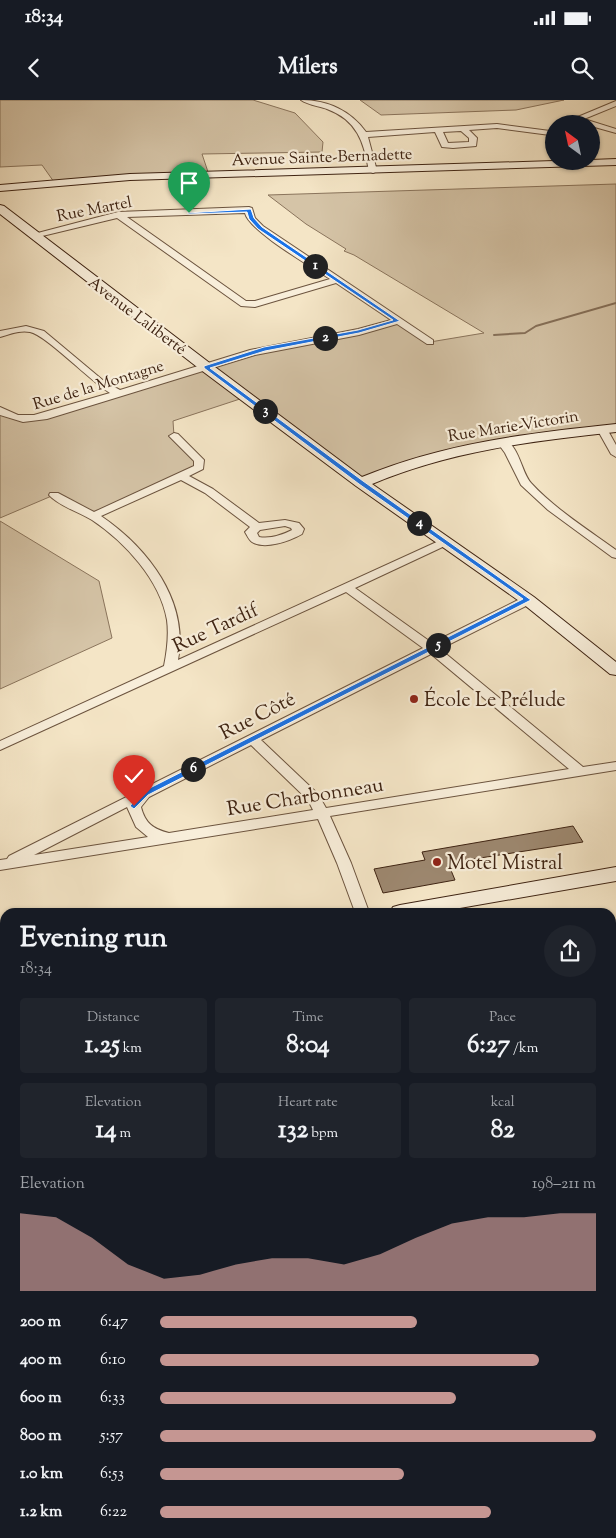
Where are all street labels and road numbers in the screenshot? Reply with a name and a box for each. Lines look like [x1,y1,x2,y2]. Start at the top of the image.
street label: Avenue Sainte-Bernadette [231,144,413,173]
street label: Rue Martel [55,192,135,229]
street label: Avenue Laliberté [83,272,190,362]
street label: Rue de la Montagne [30,356,167,417]
street label: Rue Marie-Victorin [446,406,581,449]
street label: Rue Tardif [168,596,265,662]
street label: Rue Côté [215,686,301,749]
street label: Rue Charbonneau [225,772,386,825]

